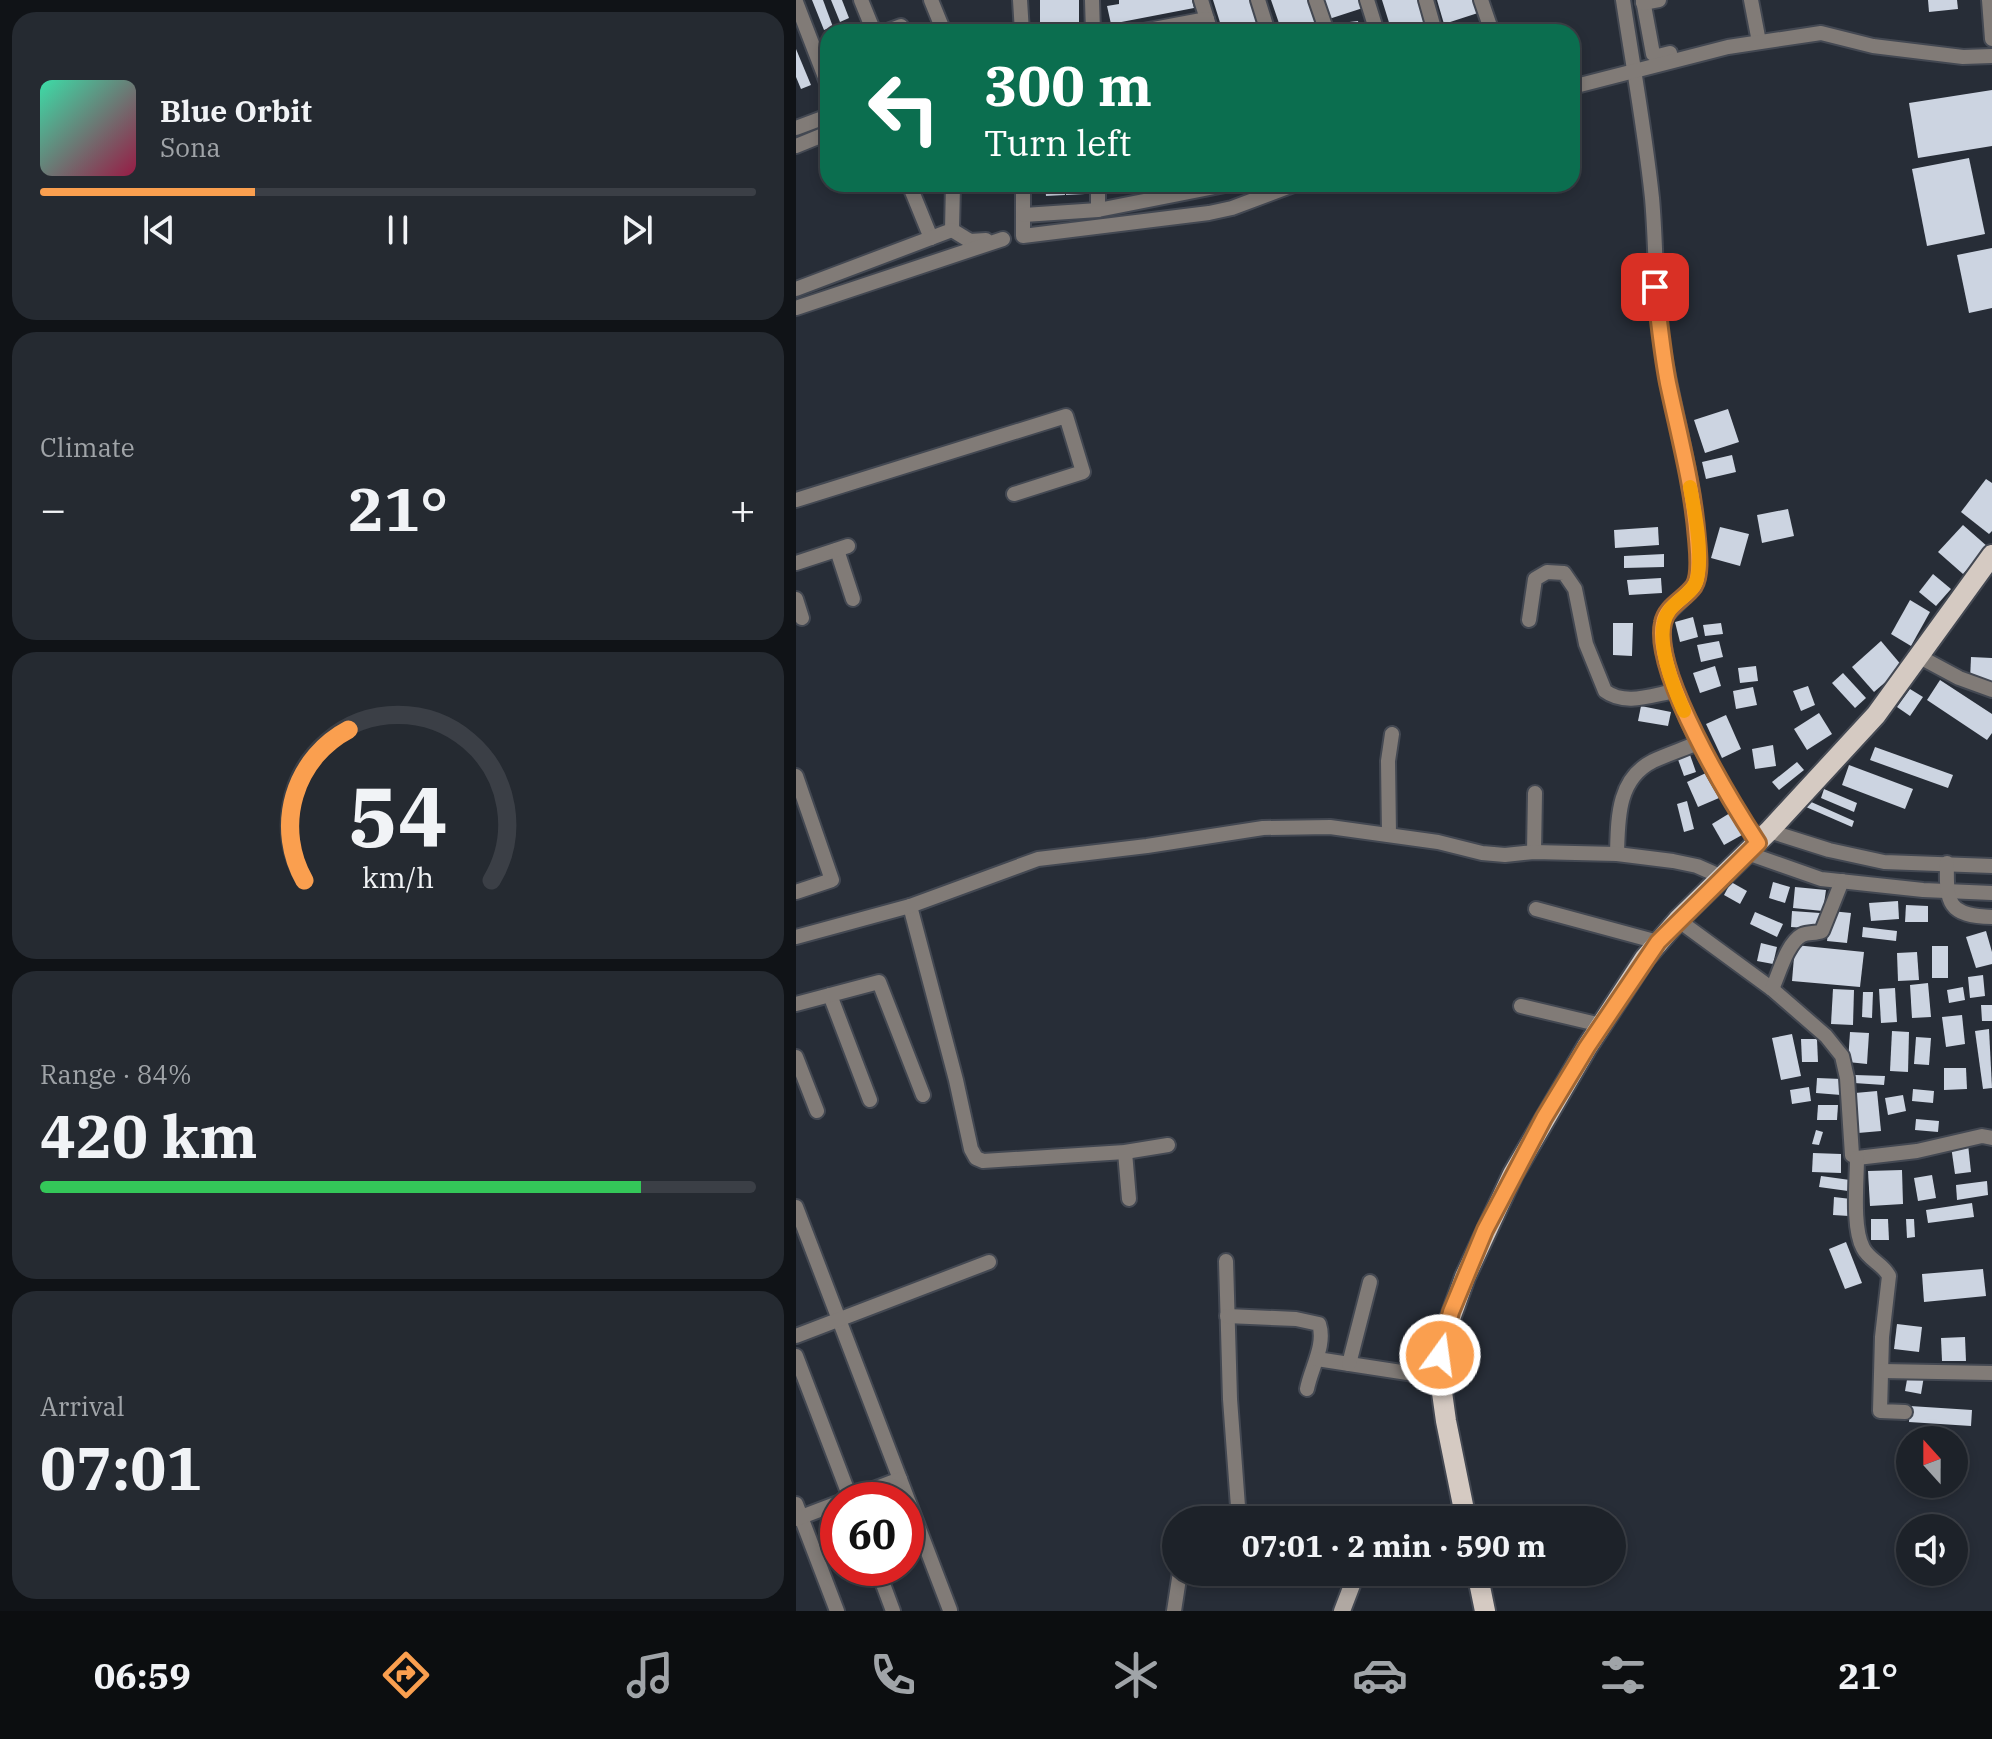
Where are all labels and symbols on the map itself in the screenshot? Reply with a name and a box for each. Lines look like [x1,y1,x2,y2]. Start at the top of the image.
pin [1621,253,1689,321]
position arrow [1398,1313,1482,1397]
north arrow [1896,1426,1968,1498]
speed limit sign: 60 [820,1482,924,1586]

